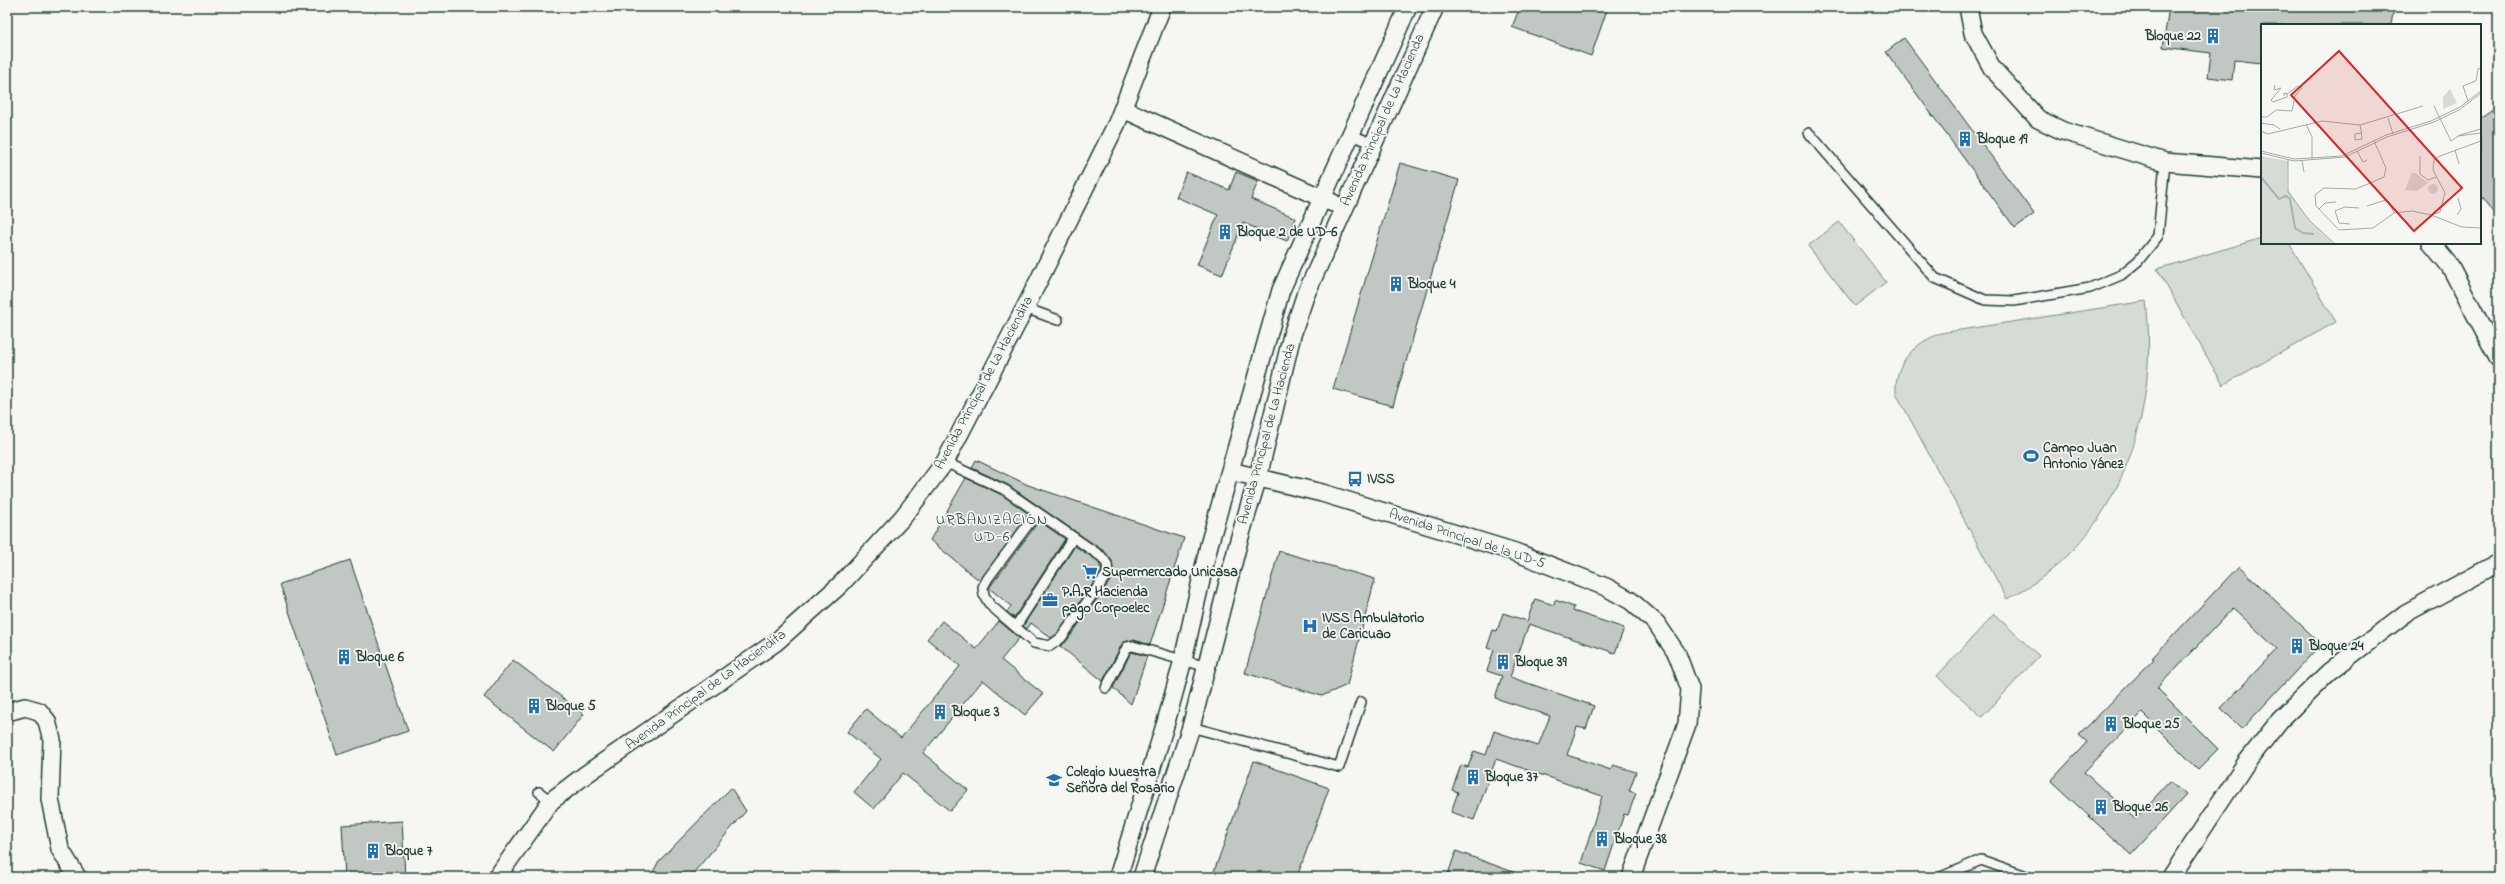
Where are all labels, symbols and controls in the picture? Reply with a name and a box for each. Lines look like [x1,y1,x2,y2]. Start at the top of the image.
inset map [2261,24,2481,244]
place label: Bloque 22 [2144,26,2201,47]
building icon: Bloque 22 [2204,27,2222,45]
street label: Avenida Principal de La Hacienda [1335,30,1431,210]
place label: Bloque 19 [1976,129,2028,150]
building icon: Bloque 19 [1956,130,1974,148]
place label: Bloque 2 de UD-6 [1236,222,1338,243]
building icon: Bloque 2 de UD-6 [1216,223,1234,241]
place label: Bloque 4 [1407,274,1456,295]
building icon: Bloque 4 [1387,275,1405,293]
street label: Avenida Principal de La Haciendita [929,292,1039,474]
street label: Avenida Principal de La Hacienda [1233,341,1301,527]
place label: Campo Juan Antonio Yánez [2043,438,2124,475]
sports icon: Campo Juan Antonio Yánez [2022,447,2040,465]
place label: IVSS [1367,469,1395,490]
bus stop icon: IVSS [1346,470,1364,488]
street label: Avenida Principal de la UD-5 [1386,504,1548,574]
district label: URBANIZACIÓN UD-6 [936,509,1048,548]
place label: Supermercado Unicasa [1102,562,1238,583]
supermarket icon: Supermercado Unicasa [1081,563,1099,581]
place label: P.A.R Hacienda pago Corpoelec [1062,582,1150,621]
office icon: P.A.R Hacienda pago Corpoelec [1041,591,1059,609]
place label: IVSS Ambulatorio de Caricuao [1322,608,1424,645]
hospital icon: IVSS Ambulatorio de Caricuao [1301,617,1319,635]
street label: Avenida Principal de La Haciendita [621,624,791,756]
place label: Bloque 24 [2308,636,2364,657]
building icon: Bloque 24 [2288,637,2306,655]
place label: Bloque 6 [355,647,405,668]
building icon: Bloque 6 [335,648,353,666]
place label: Bloque 39 [1514,652,1568,673]
building icon: Bloque 39 [1494,653,1512,671]
place label: Bloque 5 [545,696,596,717]
building icon: Bloque 5 [525,697,543,715]
place label: Bloque 3 [951,702,1000,723]
building icon: Bloque 3 [931,703,949,721]
place label: Bloque 25 [2122,714,2180,735]
building icon: Bloque 25 [2102,715,2120,733]
place label: Colegio Nuestra Señora del Rosario [1066,762,1175,799]
place label: Bloque 37 [1484,767,1539,788]
building icon: Bloque 37 [1464,768,1482,786]
school or university icon: Colegio Nuestra Señora del Rosario [1045,771,1063,789]
place label: Bloque 26 [2112,797,2169,818]
building icon: Bloque 26 [2092,798,2110,816]
place label: Bloque 38 [1613,829,1668,850]
building icon: Bloque 38 [1593,830,1611,848]
place label: Bloque 7 [384,841,433,862]
building icon: Bloque 7 [364,842,382,860]

